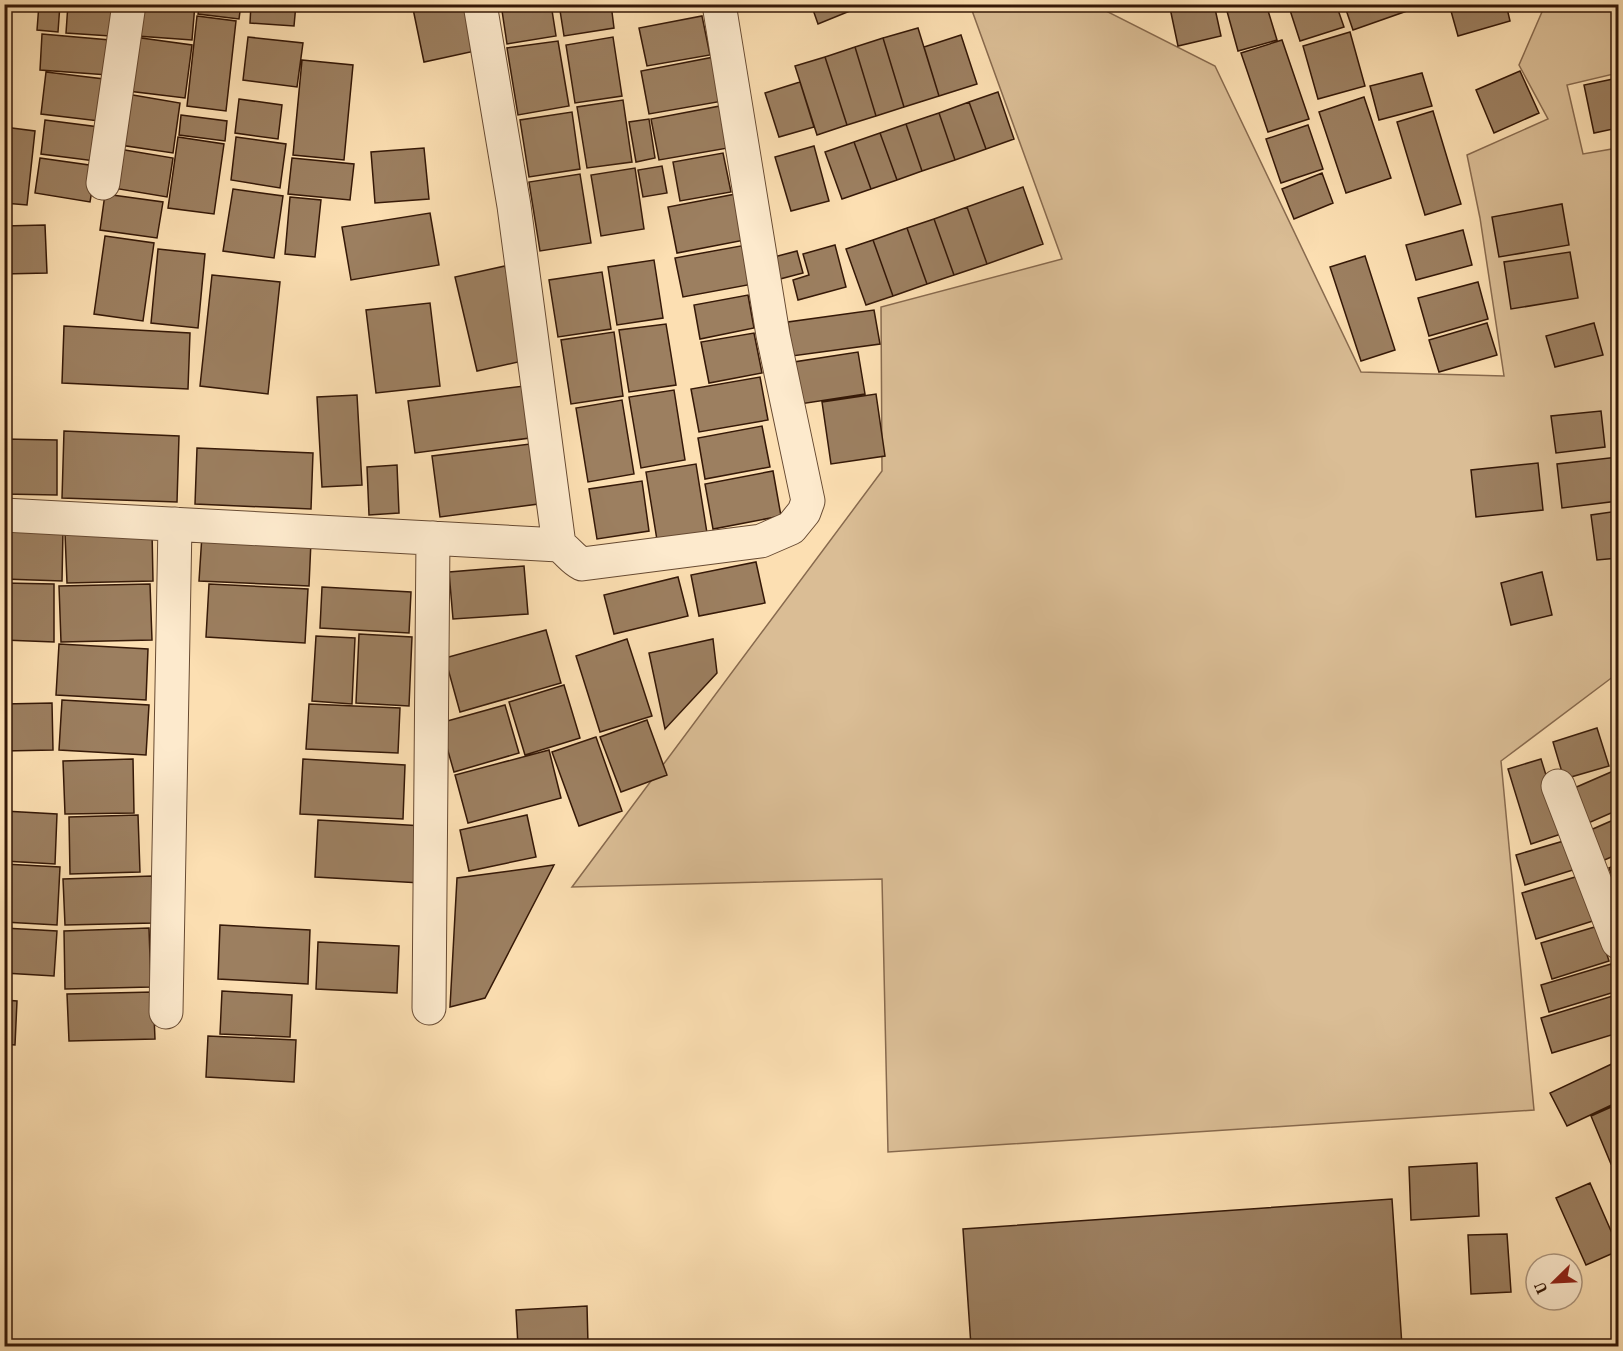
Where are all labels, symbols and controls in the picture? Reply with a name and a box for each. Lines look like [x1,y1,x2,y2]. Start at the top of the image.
north arrow [1524,1252,1584,1312]
text: U [1530,1278,1554,1297]

